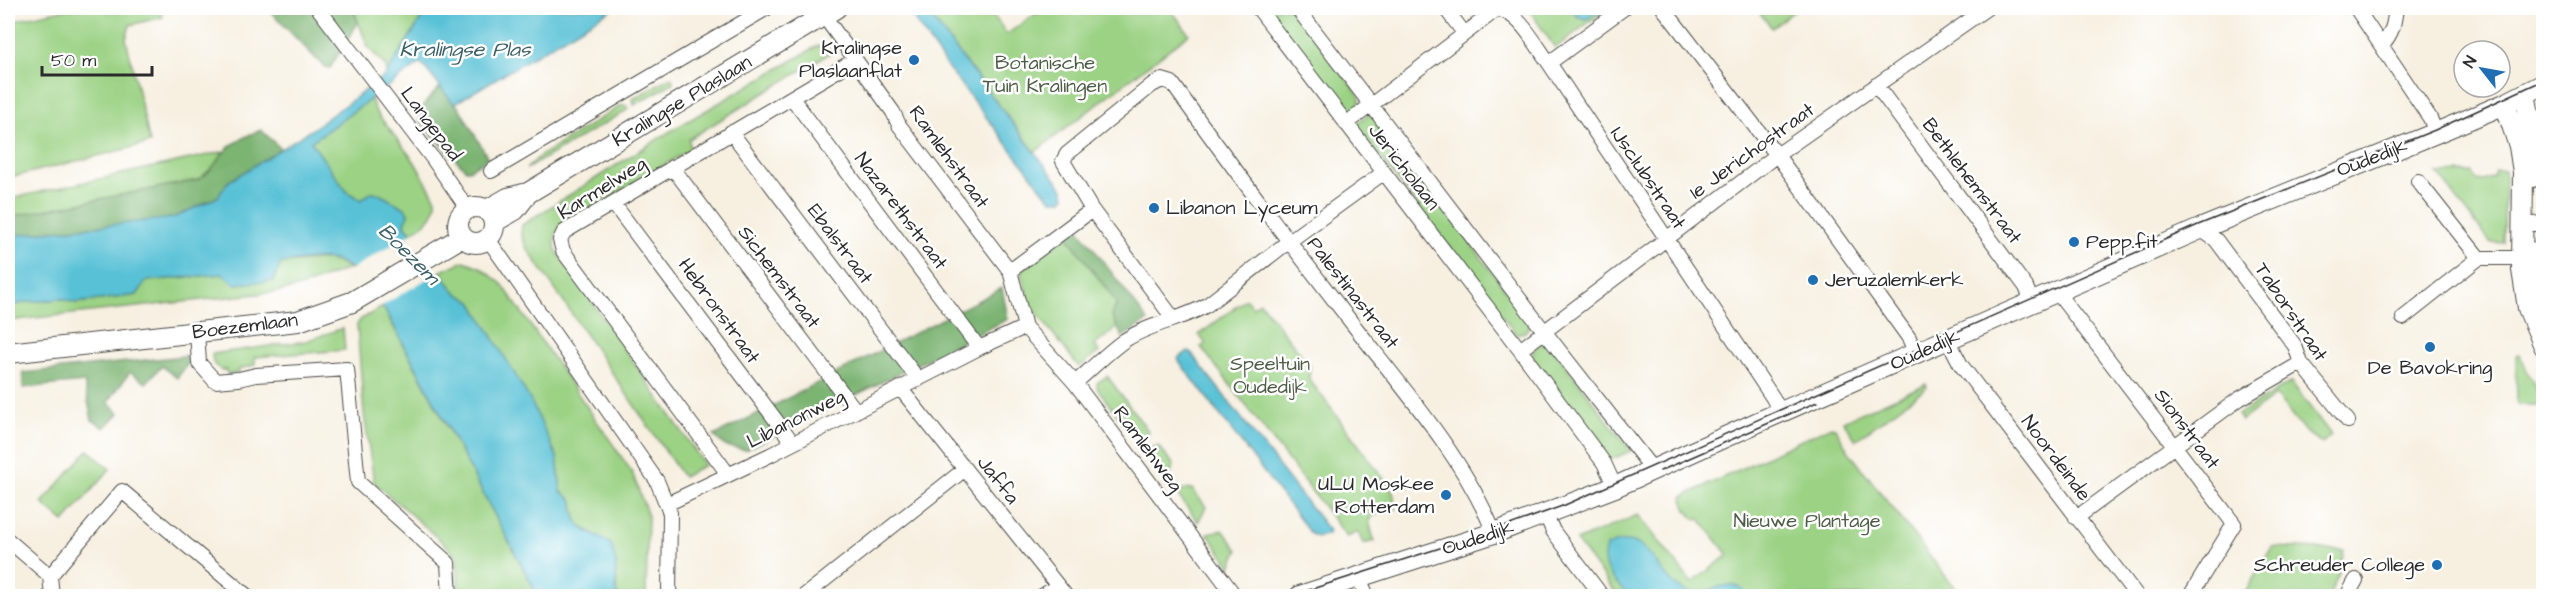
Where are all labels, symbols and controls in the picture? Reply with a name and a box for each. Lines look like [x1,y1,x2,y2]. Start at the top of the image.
place label: Kralingse Plaslaanflat [799,34,902,85]
water label: Kralingse Plas [399,35,532,65]
scale bar [42,39,152,77]
north arrow [2452,39,2512,99]
text: 50 m [51,48,96,73]
street label: Kralingse Plaslaan [607,48,758,155]
park label: Botanische Tuin Kralingen [983,49,1107,101]
text: N [2458,52,2482,72]
marker: Kralingse Plaslaanflat [907,53,921,67]
street label: Langepad [393,81,468,168]
street label: 1e Jerichostraat [1684,96,1820,206]
street label: Ramlehstraat [902,100,996,214]
street label: Bethlehemstraat [1915,112,2029,250]
street label: Jericholaan [1361,118,1447,216]
street label: IJsclubstraat [1603,121,1693,235]
street label: Oudedijk [2333,132,2411,184]
street label: Nazarethstraat [848,147,954,275]
street label: Karmelweg [552,150,652,227]
place label: Libanon Lyceum [1166,194,1318,223]
street label: Ebalstraat [801,198,879,290]
marker: Libanon Lyceum [1147,201,1161,215]
water label: Boezem [372,217,448,293]
street label: Sichemstraat [731,220,827,334]
place label: Pepp.fit [2086,228,2158,256]
street label: Palestinastraat [1300,231,1406,355]
marker: Pepp.fit [2067,235,2081,249]
street label: Hebronstraat [671,253,767,369]
street label: Taborstraat [2248,257,2334,367]
place label: Jeruzalemkerk [1825,266,1964,294]
marker: Jeruzalemkerk [1806,273,1820,287]
street label: Boezemlaan [191,306,299,346]
street label: Oudedijk [1886,322,1964,378]
marker: De Bavokring [2423,340,2437,354]
park label: Speeltuin Oudedijk [1230,350,1310,401]
place label: De Bavokring [2368,354,2492,383]
street label: Libanonweg [742,382,850,457]
street label: Sionstraat [2147,383,2227,475]
street label: Ramlehweg [1106,400,1190,498]
street label: Noordeinde [2014,409,2098,507]
street label: Jaffa [970,450,1026,510]
place label: ULU Moskee Rotterdam [1318,470,1434,521]
marker: ULU Moskee Rotterdam [1439,488,1453,502]
park label: Nieuwe Plantage [1733,507,1881,536]
street label: Oudedijk [1439,513,1517,563]
place label: Schreuder College [2254,551,2425,580]
marker: Schreuder College [2430,558,2444,572]

